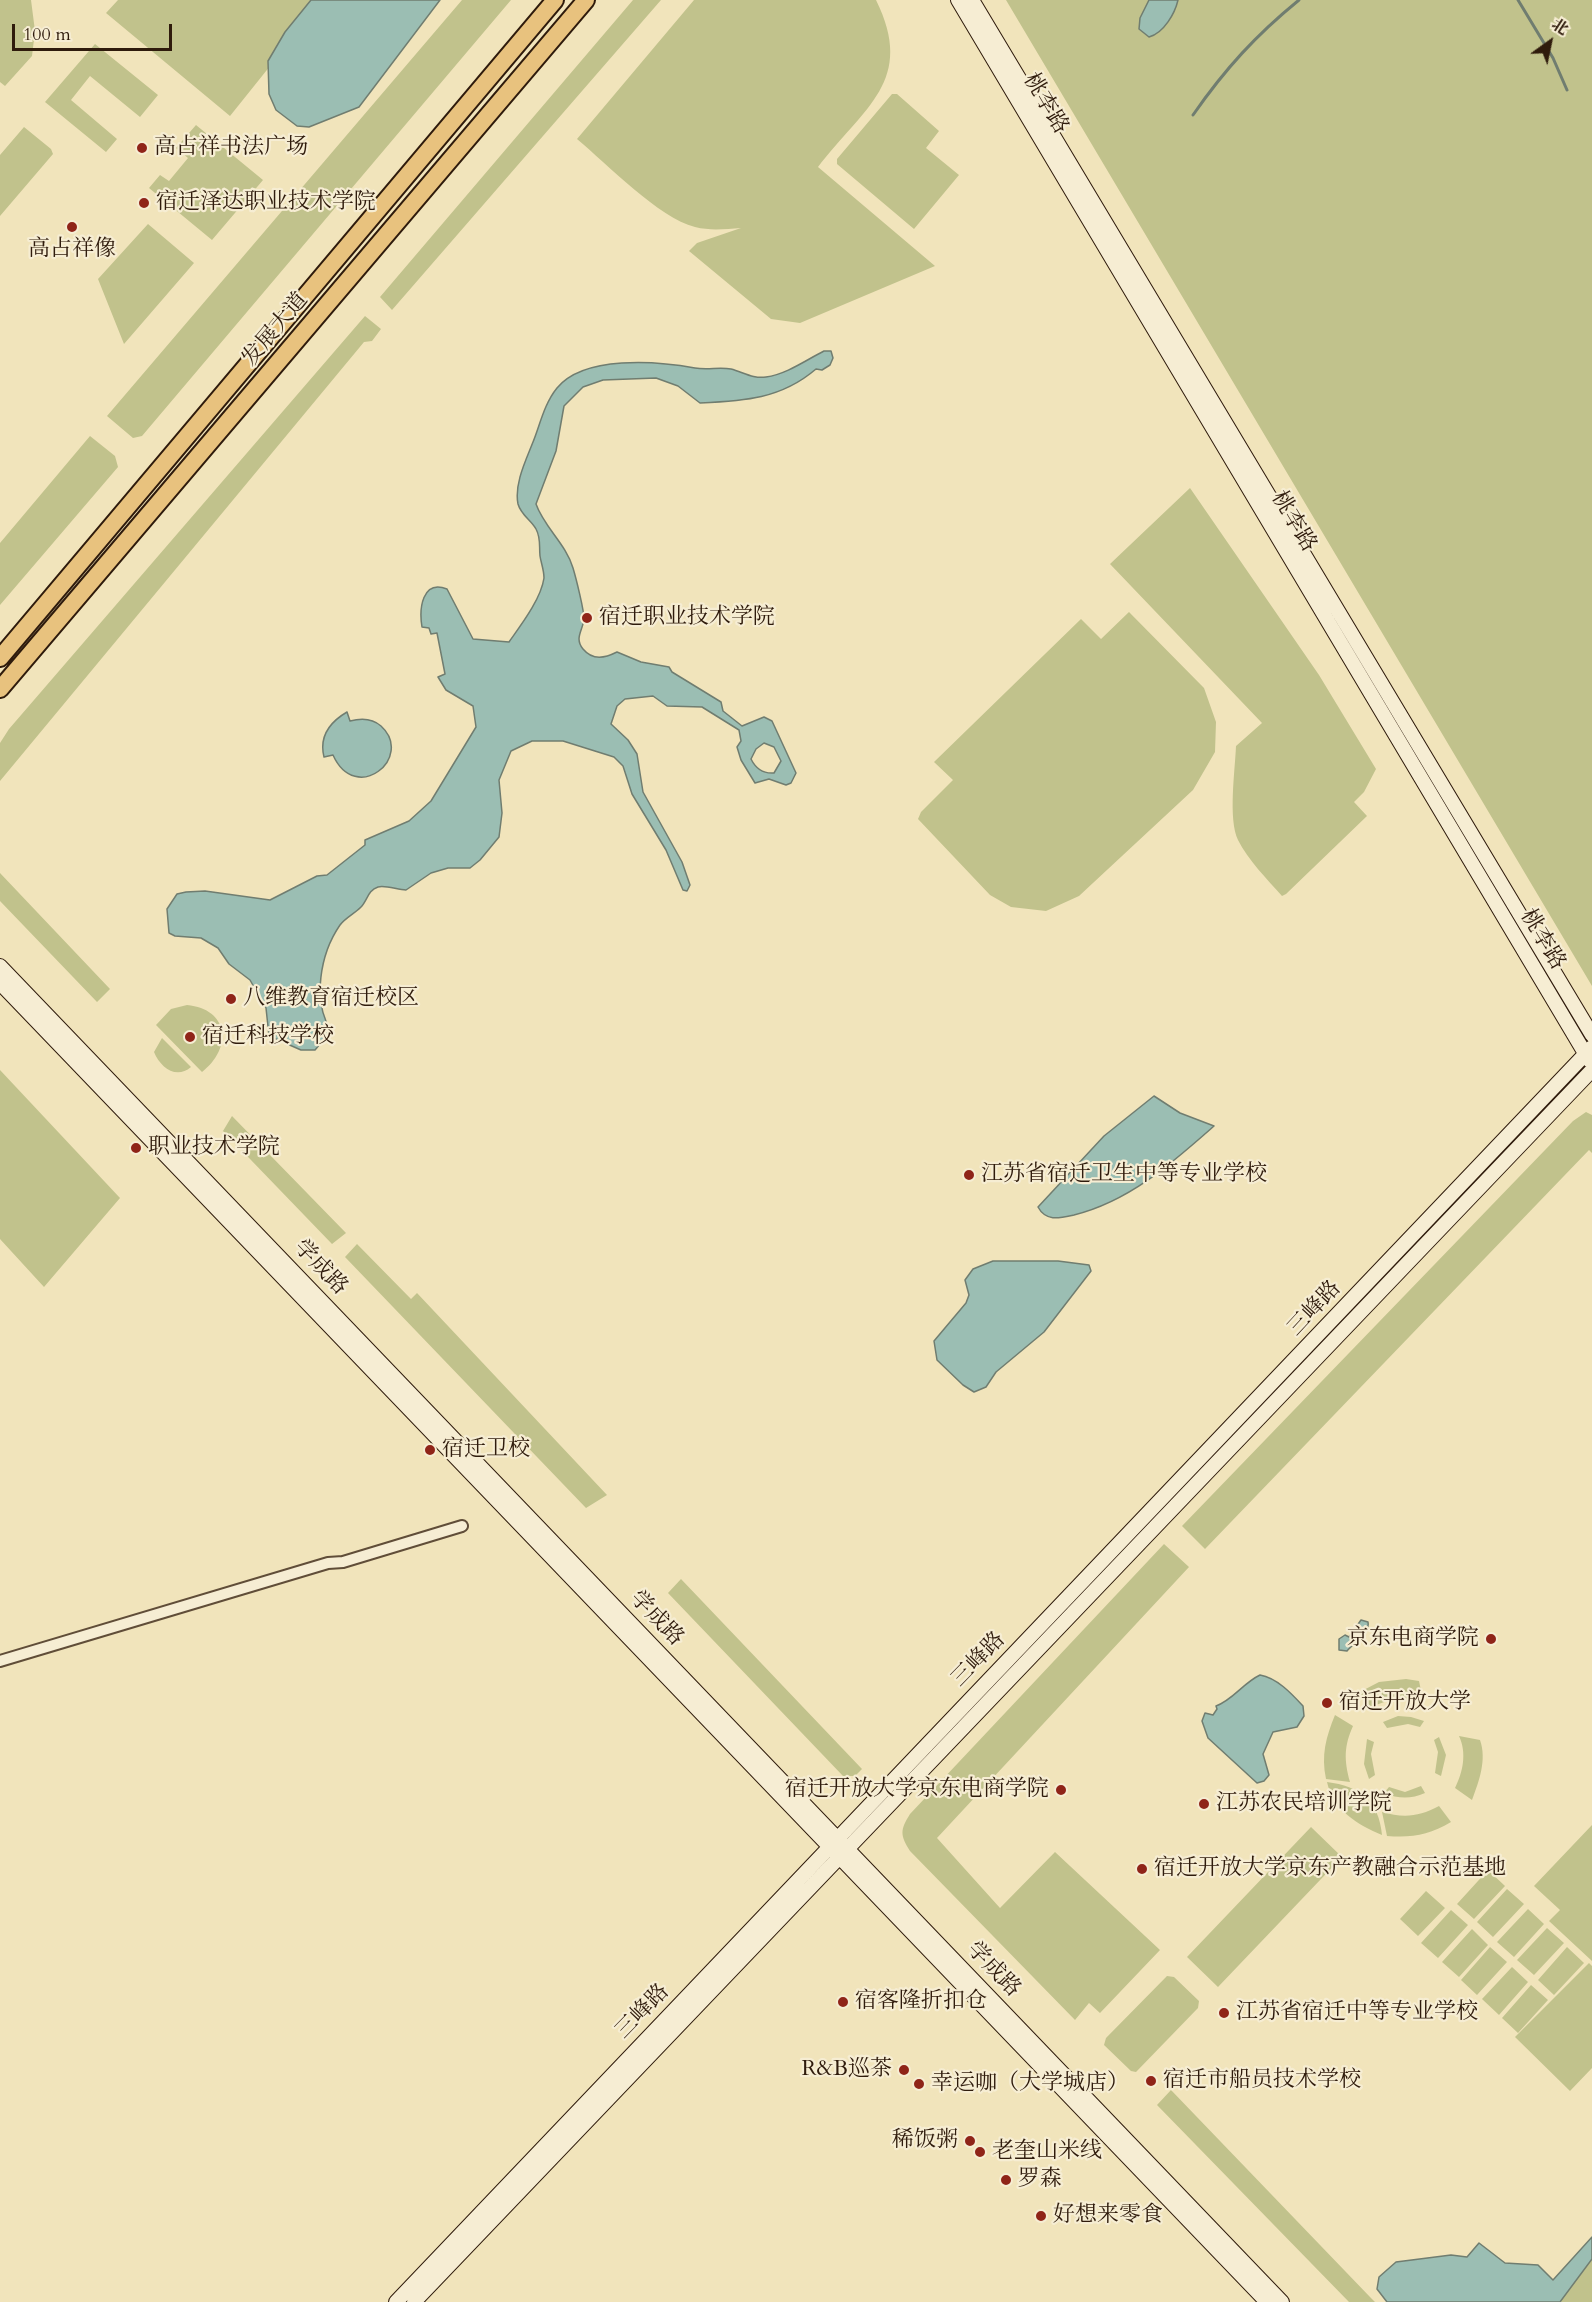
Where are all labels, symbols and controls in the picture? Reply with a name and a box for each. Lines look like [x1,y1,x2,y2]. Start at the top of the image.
scale bar [15,12,176,50]
north arrow [1520,12,1580,72]
text: 北 [1547,13,1573,40]
text: 100 m [23,22,71,47]
street label: 桃李路 [1017,69,1073,139]
place label: 高占祥书法广场 [154,135,308,161]
marker: 高占祥书法广场 [135,141,149,155]
place label: 宿迁泽达职业技术学院 [156,190,376,216]
marker: 宿迁泽达职业技术学院 [137,196,151,210]
marker: 高占祥像 [65,220,79,234]
place label: 高占祥像 [28,237,116,263]
street label: 发展大道 [238,288,314,372]
street label: 桃李路 [1265,487,1321,557]
place label: 宿迁职业技术学院 [599,605,775,631]
marker: 宿迁职业技术学院 [580,611,594,625]
street label: 桃李路 [1514,905,1570,975]
place label: 八维教育宿迁校区 [243,986,419,1012]
marker: 八维教育宿迁校区 [224,992,238,1006]
place label: 宿迁科技学校 [202,1024,334,1050]
marker: 宿迁科技学校 [183,1030,197,1044]
place label: 职业技术学院 [148,1135,280,1161]
marker: 职业技术学院 [129,1141,143,1155]
place label: 江苏省宿迁卫生中等专业学校 [981,1162,1267,1188]
marker: 江苏省宿迁卫生中等专业学校 [962,1168,976,1182]
street label: 学成路 [288,1235,352,1301]
street label: 三峰路 [1283,1276,1347,1342]
place label: 宿迁卫校 [442,1437,530,1463]
marker: 宿迁卫校 [423,1443,437,1457]
street label: 学成路 [624,1586,688,1652]
place label: 京东电商学院 [1347,1626,1479,1652]
street label: 三峰路 [947,1627,1011,1693]
marker: 京东电商学院 [1484,1632,1498,1646]
place label: 宿迁开放大学 [1339,1690,1471,1716]
marker: 宿迁开放大学 [1320,1696,1334,1710]
place label: 宿迁开放大学京东电商学院 [785,1777,1049,1803]
marker: 宿迁开放大学京东电商学院 [1054,1783,1068,1797]
place label: 江苏农民培训学院 [1216,1791,1392,1817]
marker: 江苏农民培训学院 [1197,1797,1211,1811]
place label: 宿迁开放大学京东产教融合示范基地 [1154,1856,1506,1882]
marker: 宿迁开放大学京东产教融合示范基地 [1135,1862,1149,1876]
street label: 学成路 [961,1937,1025,2003]
street label: 三峰路 [611,1979,675,2045]
place label: 宿客隆折扣仓 [855,1989,987,2015]
marker: 宿客隆折扣仓 [836,1995,850,2009]
place label: 江苏省宿迁中等专业学校 [1236,2000,1478,2026]
marker: 江苏省宿迁中等专业学校 [1217,2006,1231,2020]
place label: R&B巡茶 [801,2057,892,2083]
marker: R&B巡茶 [897,2063,911,2077]
place label: 宿迁市船员技术学校 [1163,2068,1361,2094]
place label: 幸运咖（大学城店） [931,2071,1129,2097]
marker: 宿迁市船员技术学校 [1144,2074,1158,2088]
marker: 幸运咖（大学城店） [912,2077,926,2091]
place label: 稀饭粥 [892,2128,958,2154]
marker: 稀饭粥 [963,2134,977,2148]
place label: 老奎山米线 [992,2139,1102,2165]
marker: 老奎山米线 [973,2145,987,2159]
place label: 罗森 [1018,2167,1062,2193]
marker: 罗森 [999,2173,1013,2187]
place label: 好想来零食 [1053,2203,1163,2229]
marker: 好想来零食 [1034,2209,1048,2223]

